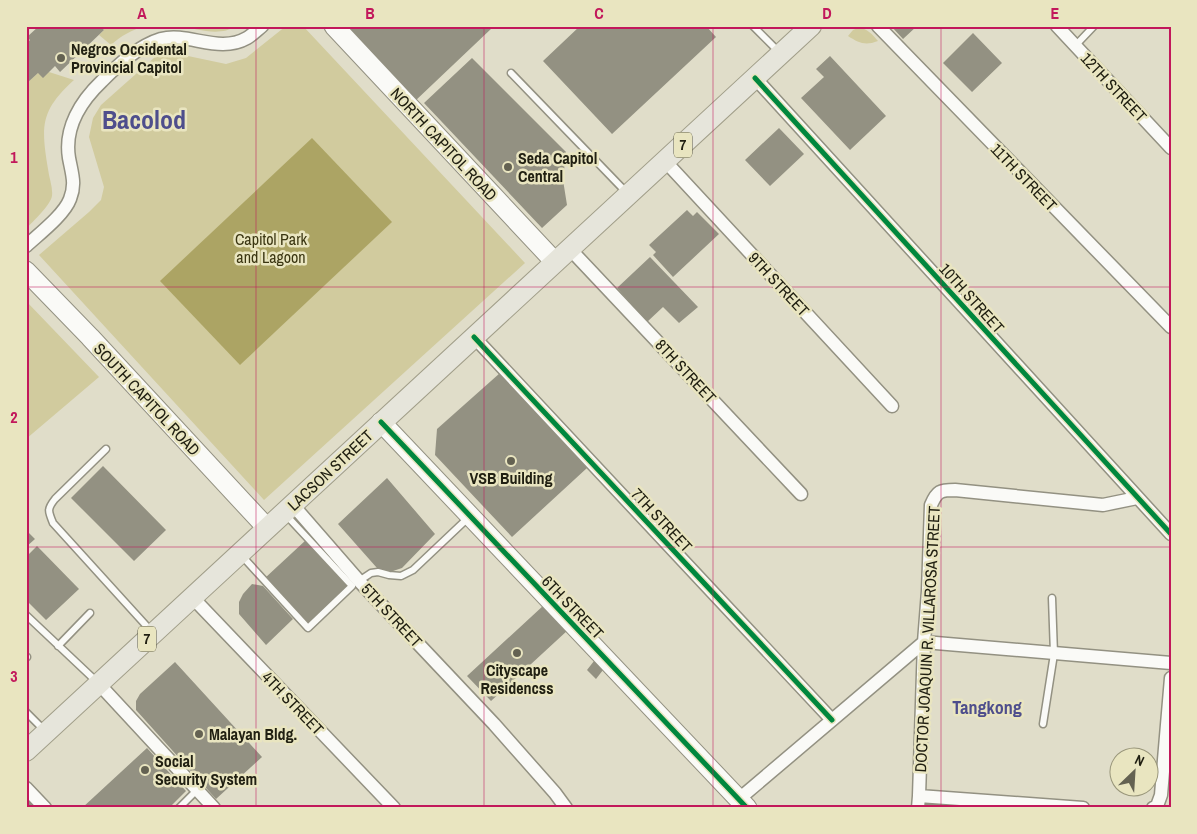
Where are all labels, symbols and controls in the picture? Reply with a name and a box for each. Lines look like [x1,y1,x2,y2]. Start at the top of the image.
text: A [137,2,147,24]
text: B [365,2,375,24]
text: C [594,2,604,24]
text: D [822,2,832,24]
text: E [1051,2,1060,24]
place label: Negros Occidental Provincial Capitol [71,38,187,78]
street label: 12TH STREET [1076,48,1152,126]
marker: Negros Occidental Provincial Capitol [55,52,67,64]
street label: NORTH CAPITOL ROAD [386,83,502,205]
district label: Bacolod [102,102,186,137]
road number: 7 [674,132,692,158]
street label: 11TH STREET [986,138,1062,216]
text: 1 [10,146,18,168]
place label: Seda Capitol Central [518,147,597,187]
marker: Seda Capitol Central [502,161,514,173]
park label: Capitol Park and Lagoon [235,228,308,268]
street label: 9TH STREET [744,247,814,321]
street label: 10TH STREET [935,258,1009,338]
street label: 8TH STREET [651,334,721,408]
street label: SOUTH CAPITOL ROAD [89,338,205,460]
text: 2 [10,406,18,428]
street label: LACSON STREET [283,425,377,515]
marker: VSB Building [505,455,517,467]
place label: VSB Building [469,467,553,489]
street label: 7TH STREET [627,483,697,557]
street label: DOCTOR JOAQUIN R. VILLAROSA STREET [909,505,945,773]
street label: 6TH STREET [537,571,609,643]
street label: 5TH STREET [357,578,427,652]
road number: 7 [138,626,156,652]
marker: Cityscape Residencss [511,647,523,659]
place label: Cityscape Residencss [481,659,553,699]
text: 3 [10,665,18,687]
street label: 4TH STREET [257,667,329,739]
district label: Tangkong [952,695,1022,720]
place label: Malayan Bldg. [209,723,297,745]
marker: Malayan Bldg. [193,728,205,740]
north arrow [1110,746,1160,796]
place label: Social Security System [155,750,257,790]
text: N [1132,750,1147,770]
marker: Social Security System [139,764,151,776]

